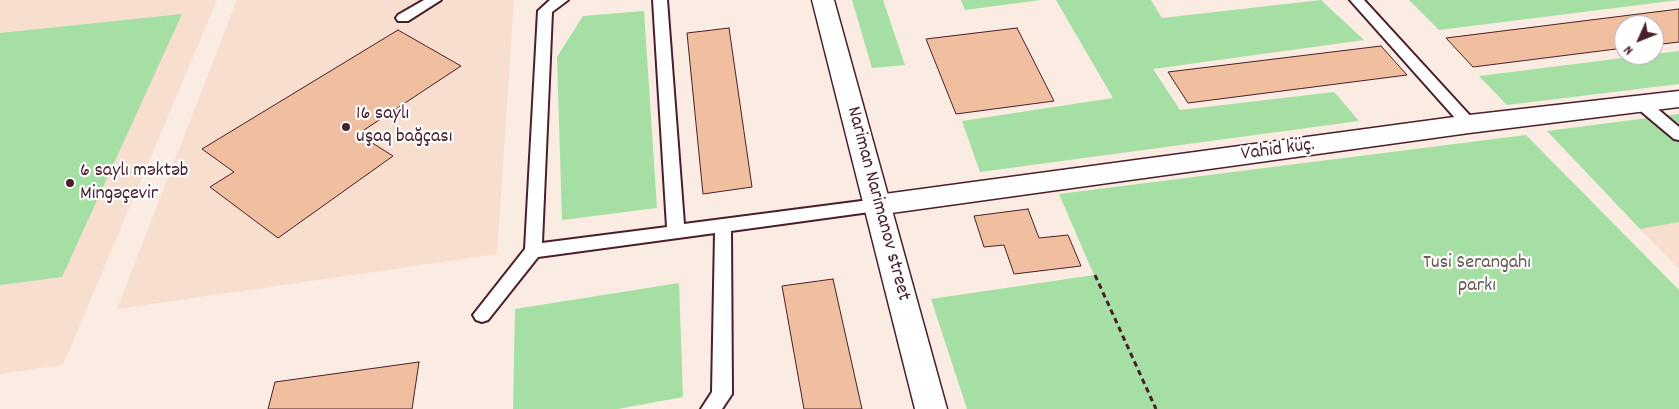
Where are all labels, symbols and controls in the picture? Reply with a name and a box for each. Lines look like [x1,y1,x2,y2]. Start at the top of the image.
north arrow [1614,15,1664,65]
text: N [1619,40,1639,59]
place label: 16 saylı uşaq bağçası [356,103,452,150]
street label: Nariman Narimanov street [840,104,914,304]
marker: 16 saylı uşaq bağçası [340,121,352,133]
street label: Vahid küç. [1240,134,1316,168]
place label: 6 saylı məktəb Mingəçevir [80,160,188,207]
marker: 6 saylı məktəb Mingəçevir [64,177,76,189]
park label: Tusi Serangahı parkı [1423,252,1531,299]

